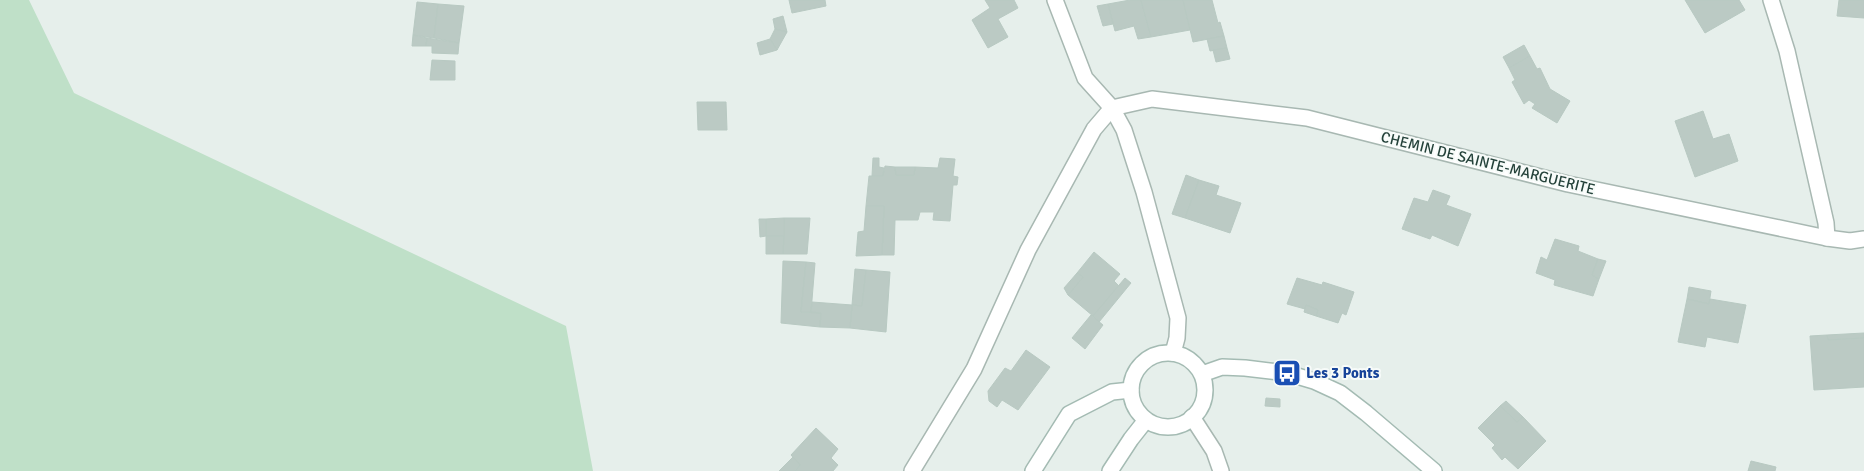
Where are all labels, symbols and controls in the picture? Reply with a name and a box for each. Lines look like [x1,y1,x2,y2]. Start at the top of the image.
street label: CHEMIN DE SAINTE-MARGUERITE [1379,128,1597,198]
bus stop icon: Les 3 Ponts [1272,358,1302,388]
place label: Les 3 Ponts [1306,364,1380,382]

